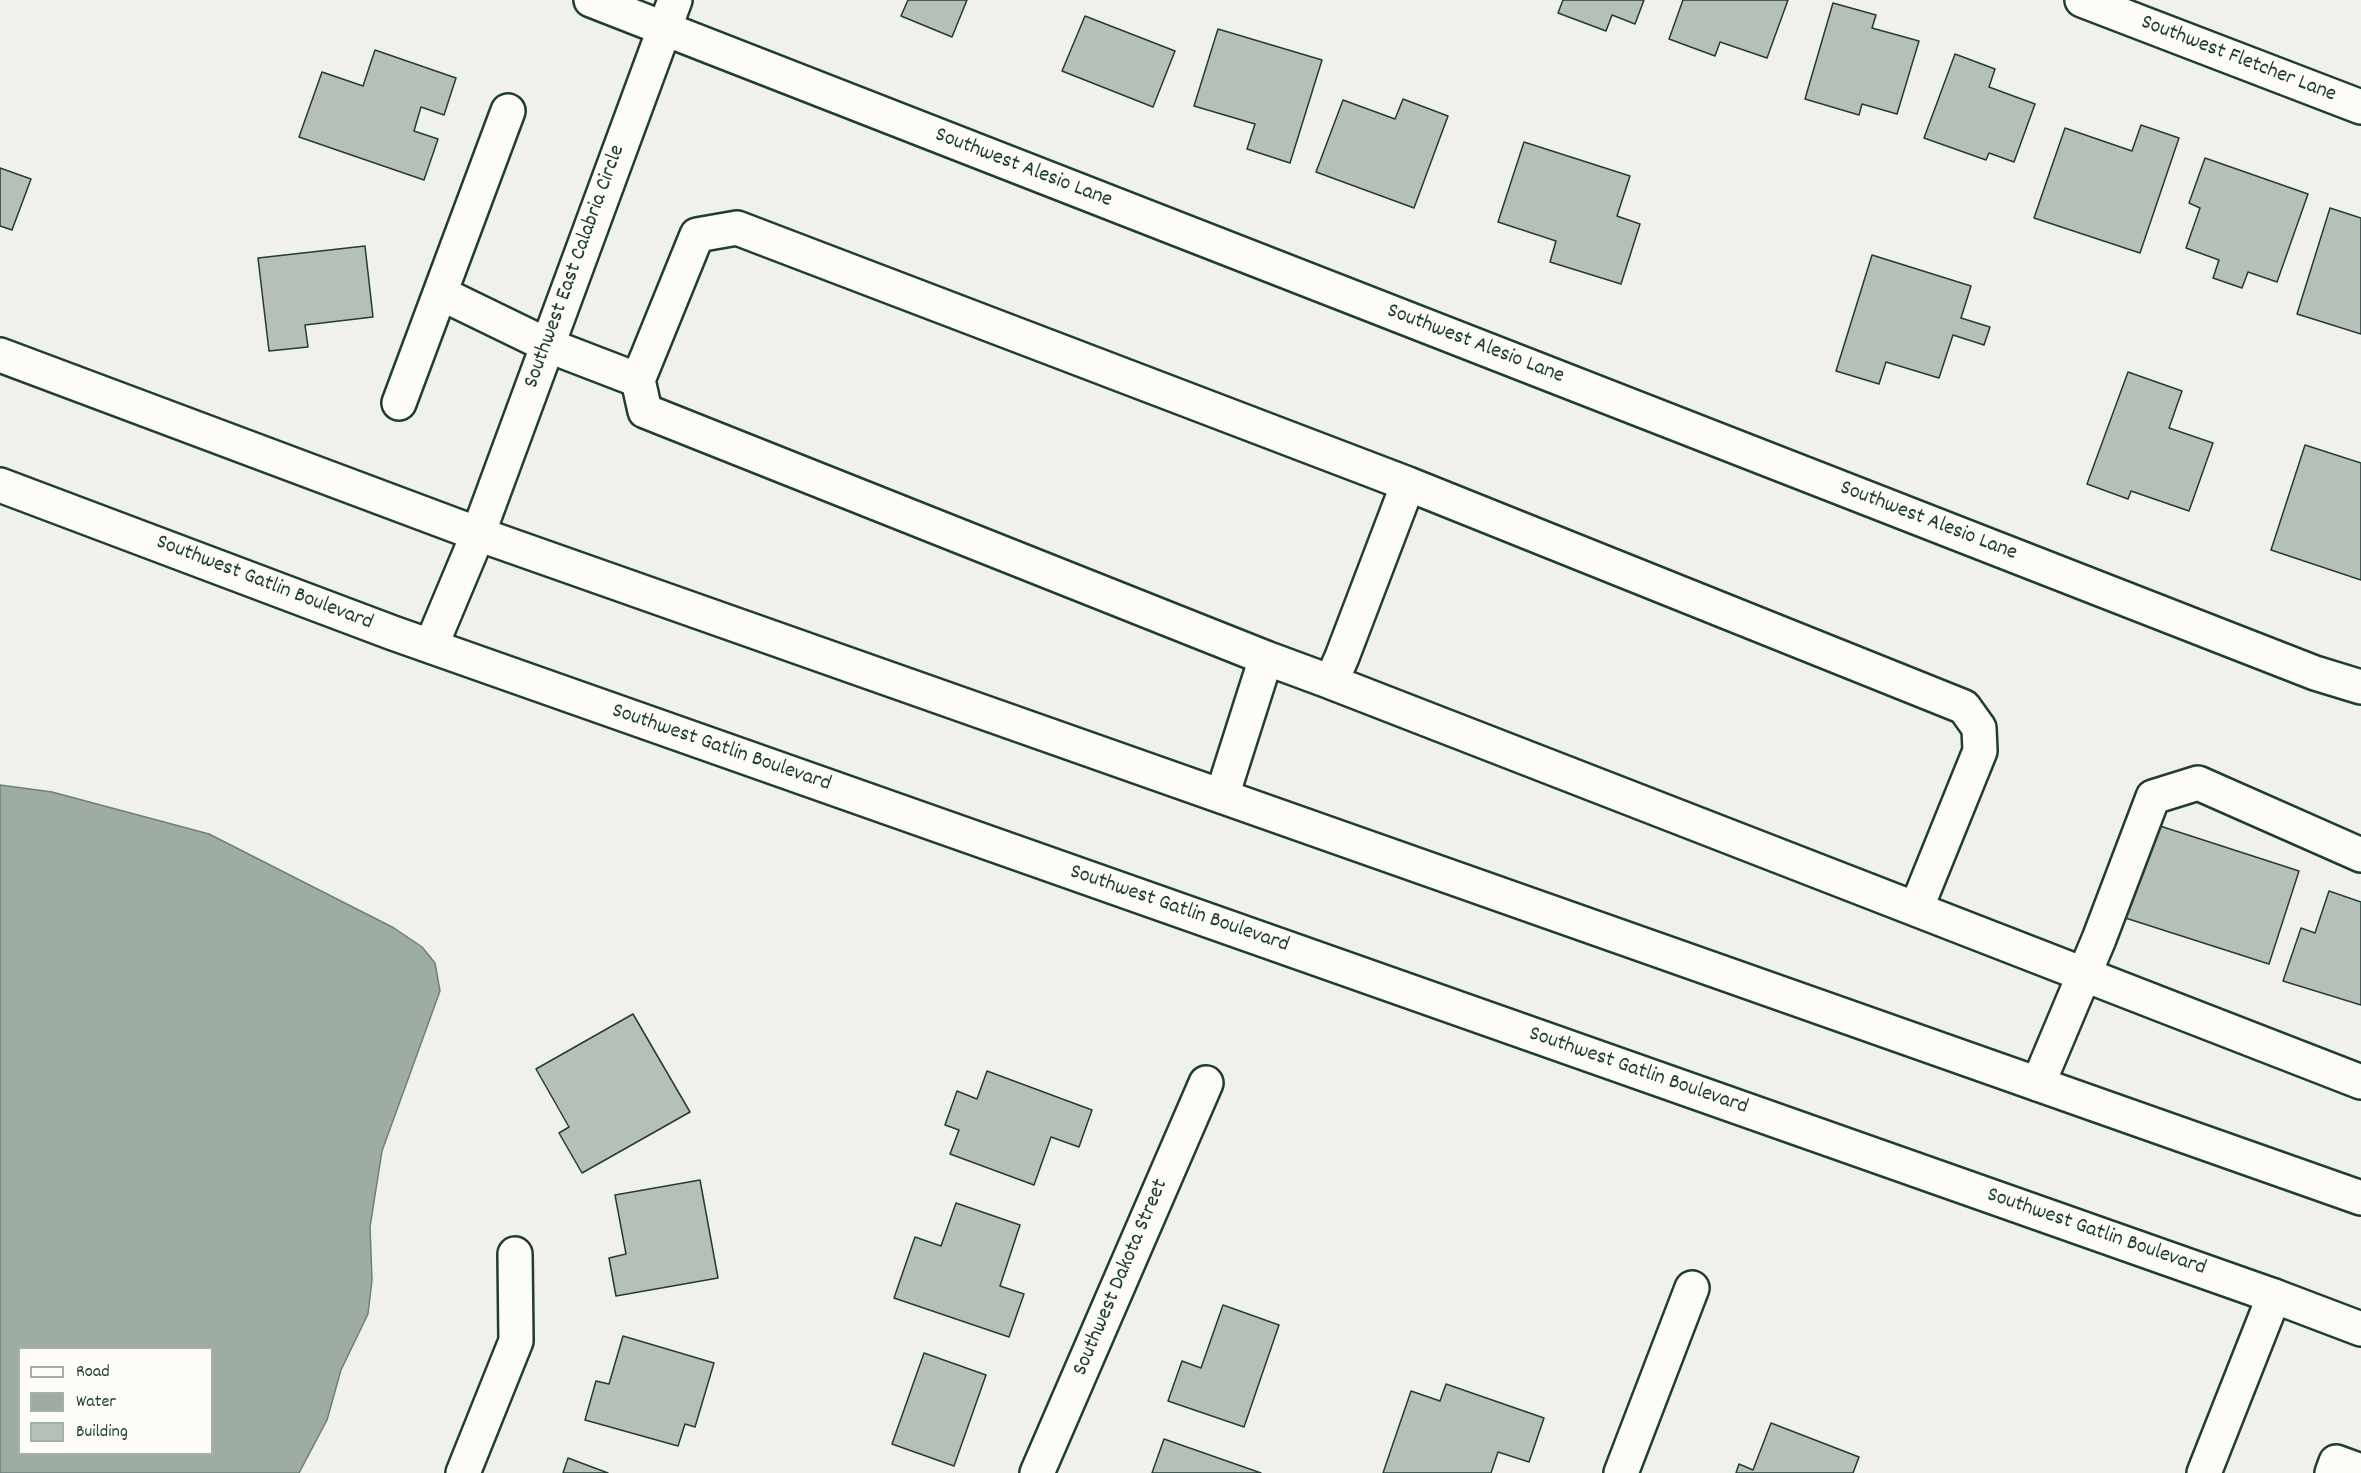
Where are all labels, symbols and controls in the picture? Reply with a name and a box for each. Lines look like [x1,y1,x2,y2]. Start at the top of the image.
street label: Southwest Fletcher Lane [2137,11,2339,109]
street label: Southwest Alesio Lane [931,123,1115,215]
street label: Southwest East Calabria Circle [520,142,632,392]
street label: Southwest Alesio Lane [1383,299,1567,391]
street label: Southwest Alesio Lane [1836,476,2020,568]
street label: Southwest Gatlin Boulevard [152,530,376,638]
street label: Southwest Gatlin Boulevard [608,699,834,799]
street label: Southwest Gatlin Boulevard [1066,860,1292,960]
street label: Southwest Gatlin Boulevard [1525,1022,1751,1122]
street label: Southwest Dakota Street [1069,1176,1175,1380]
street label: Southwest Gatlin Boulevard [1983,1183,2209,1283]
legend [18,1347,213,1455]
text: Road [76,1360,110,1385]
text: Water [76,1390,116,1415]
text: Building [76,1420,128,1445]

